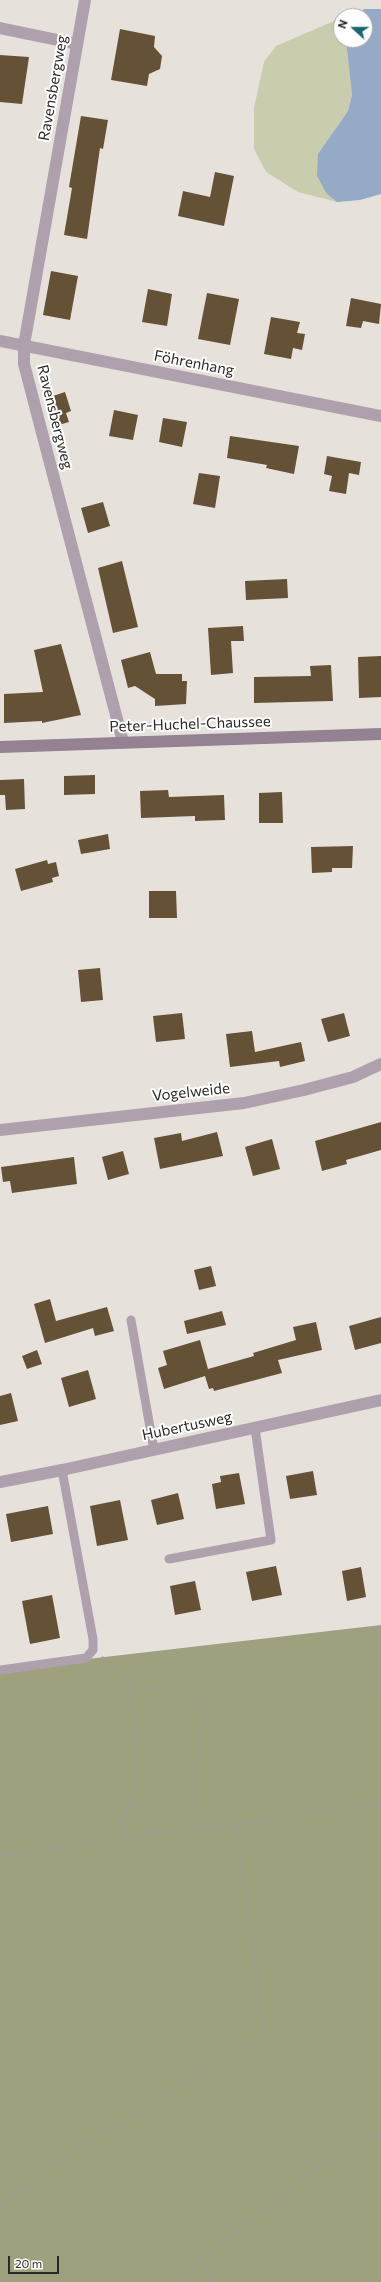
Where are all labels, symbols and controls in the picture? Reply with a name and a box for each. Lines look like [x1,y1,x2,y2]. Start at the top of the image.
north arrow [333,8,373,48]
text: N [335,18,350,30]
street label: Ravensbergweg [35,34,71,142]
street label: Föhrenhang [152,346,236,380]
street label: Ravensbergweg [33,363,77,471]
street label: Peter-Huchel-Chaussee [109,712,271,736]
street label: Vogelweide [151,1079,231,1105]
street label: Hubertusweg [140,1408,234,1444]
scale bar [10,2248,61,2274]
text: 20 m [15,2256,42,2270]

